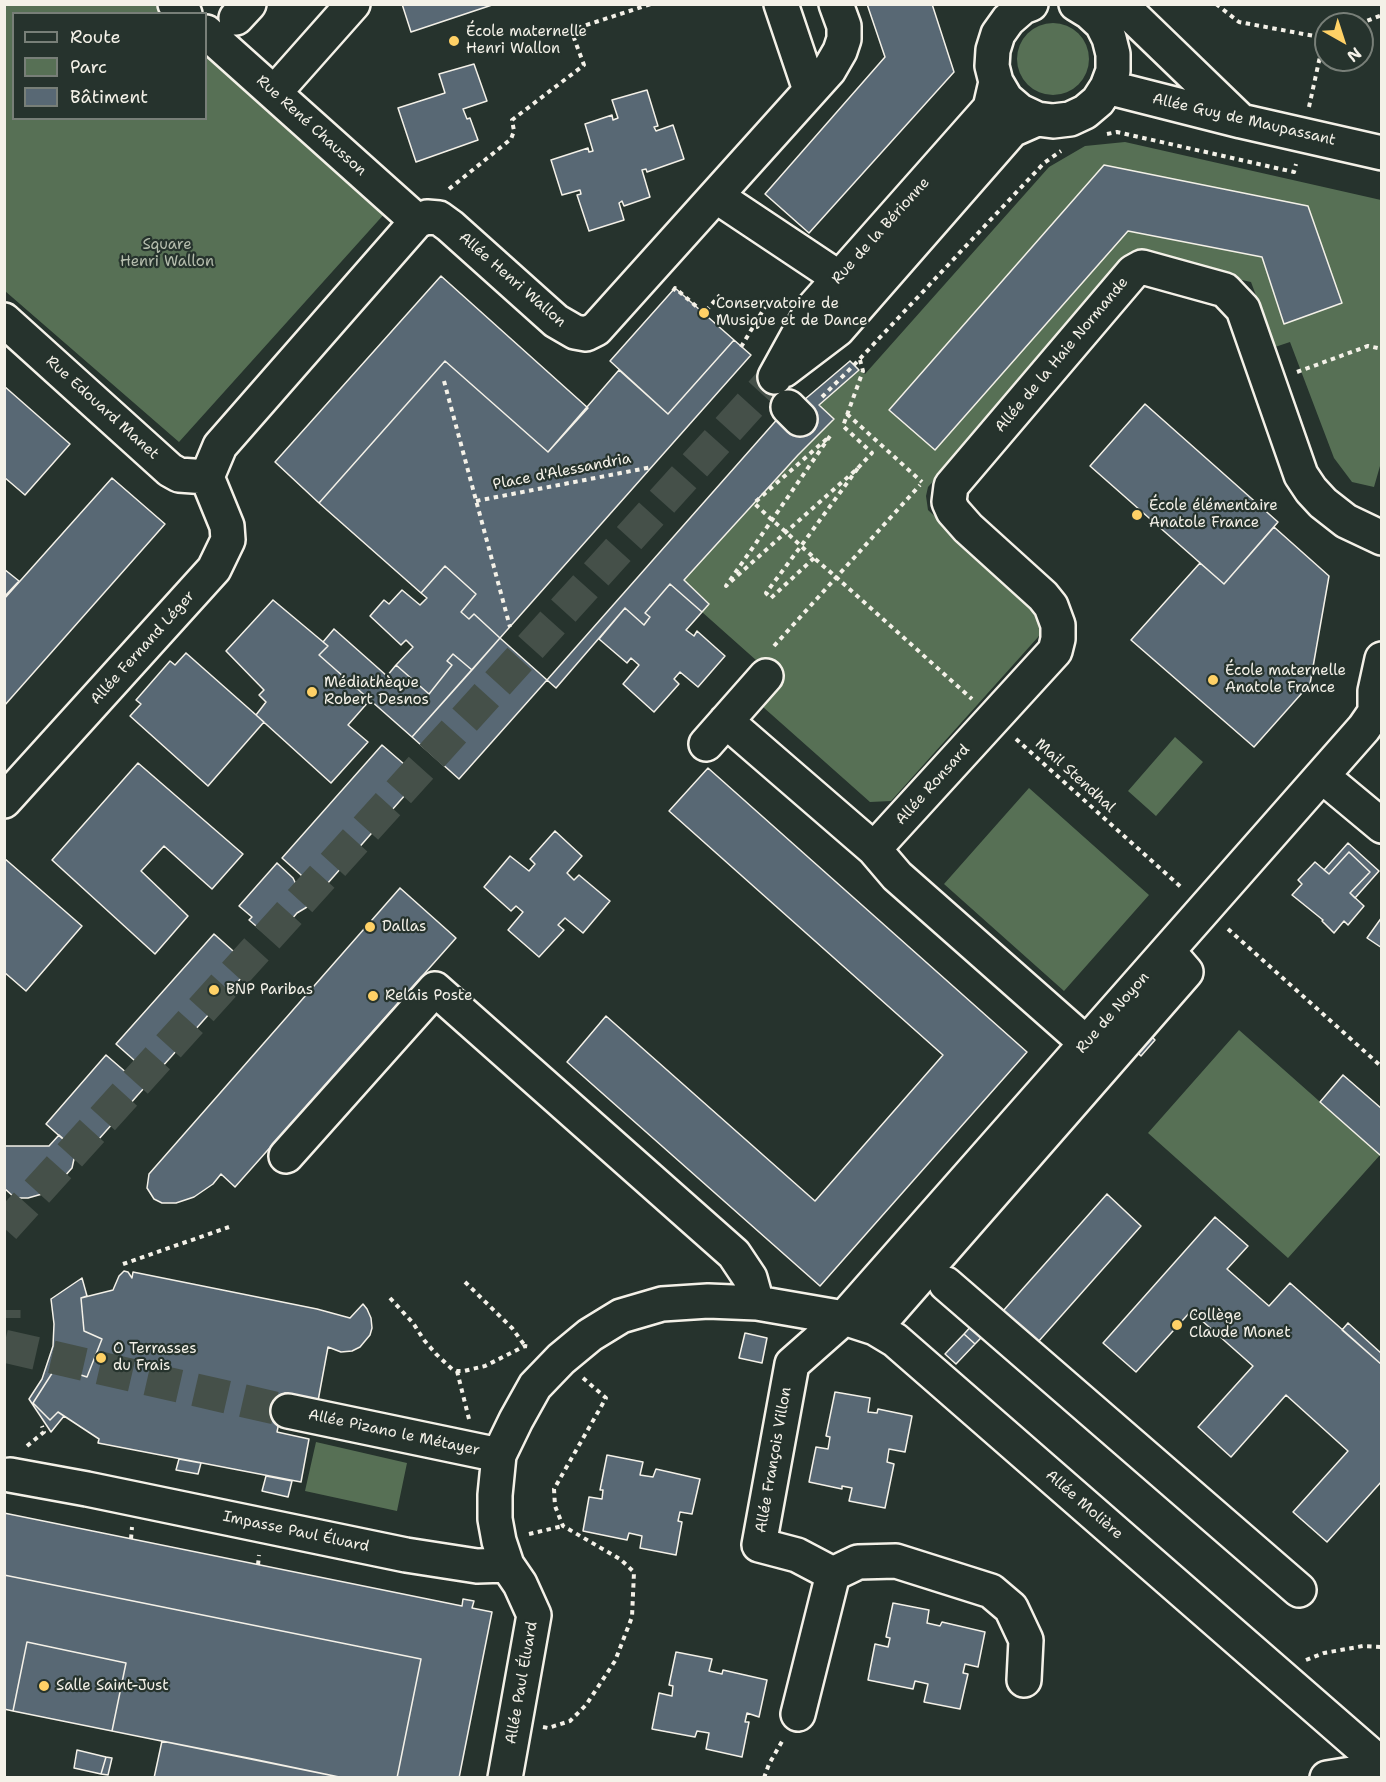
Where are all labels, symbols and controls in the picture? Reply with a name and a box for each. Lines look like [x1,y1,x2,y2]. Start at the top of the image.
legend [12,12,207,120]
north arrow [1314,12,1374,72]
place label: École maternelle Henri Wallon [466,23,587,58]
text: Route [70,25,121,49]
marker: École maternelle Henri Wallon [447,34,461,48]
text: N [1343,43,1366,67]
text: Parc [70,55,107,79]
street label: Rue René Chausson [252,72,370,180]
text: Bâtiment [70,85,148,109]
street label: Allée Guy de Maupassant [1151,90,1337,150]
street label: Rue de la Bérionne [828,174,934,288]
street label: Allée Henri Wallon [455,229,569,331]
park label: Square Henri Wallon [120,236,214,271]
street label: Allée de la Haie Normande [992,274,1132,436]
place label: Conservatoire de Musique et de Dance [716,295,868,330]
marker: Conservatoire de Musique et de Dance [697,306,711,320]
street label: Rue Edouard Manet [42,353,162,463]
street label: Place d'Alessandria [491,450,633,494]
place label: École élémentaire Anatole France [1149,497,1278,532]
marker: École élémentaire Anatole France [1130,508,1144,522]
street label: Allée Fernand Léger [87,587,199,709]
place label: École maternelle Anatole France [1225,662,1346,697]
marker: École maternelle Anatole France [1206,673,1220,687]
place label: Médiathèque Robert Desnos [324,674,429,709]
marker: Médiathèque Robert Desnos [305,685,319,699]
street label: Mail Stendhal [1031,735,1119,817]
street label: Allée Ronsard [892,741,974,829]
place label: Dallas [382,918,427,936]
marker: Dallas [363,920,377,934]
street label: Rue de Noyon [1073,969,1153,1057]
place label: BNP Paribas [226,981,313,999]
marker: BNP Paribas [207,983,221,997]
place label: Relais Poste [385,987,472,1005]
marker: Relais Poste [366,989,380,1003]
place label: Collège Claude Monet [1189,1307,1291,1342]
marker: Collège Claude Monet [1170,1318,1184,1332]
place label: O Terrasses du Frais [113,1340,197,1375]
marker: O Terrasses du Frais [94,1351,108,1365]
street label: Allée François Villon [752,1386,796,1534]
street label: Allée Pizano le Métayer [307,1406,481,1460]
street label: Allée Molière [1042,1467,1126,1543]
street label: Impasse Paul Éluard [221,1508,371,1556]
street label: Allée Paul Éluard [502,1620,542,1746]
place label: Salle Saint-Just [56,1677,169,1695]
marker: Salle Saint-Just [37,1679,51,1693]

